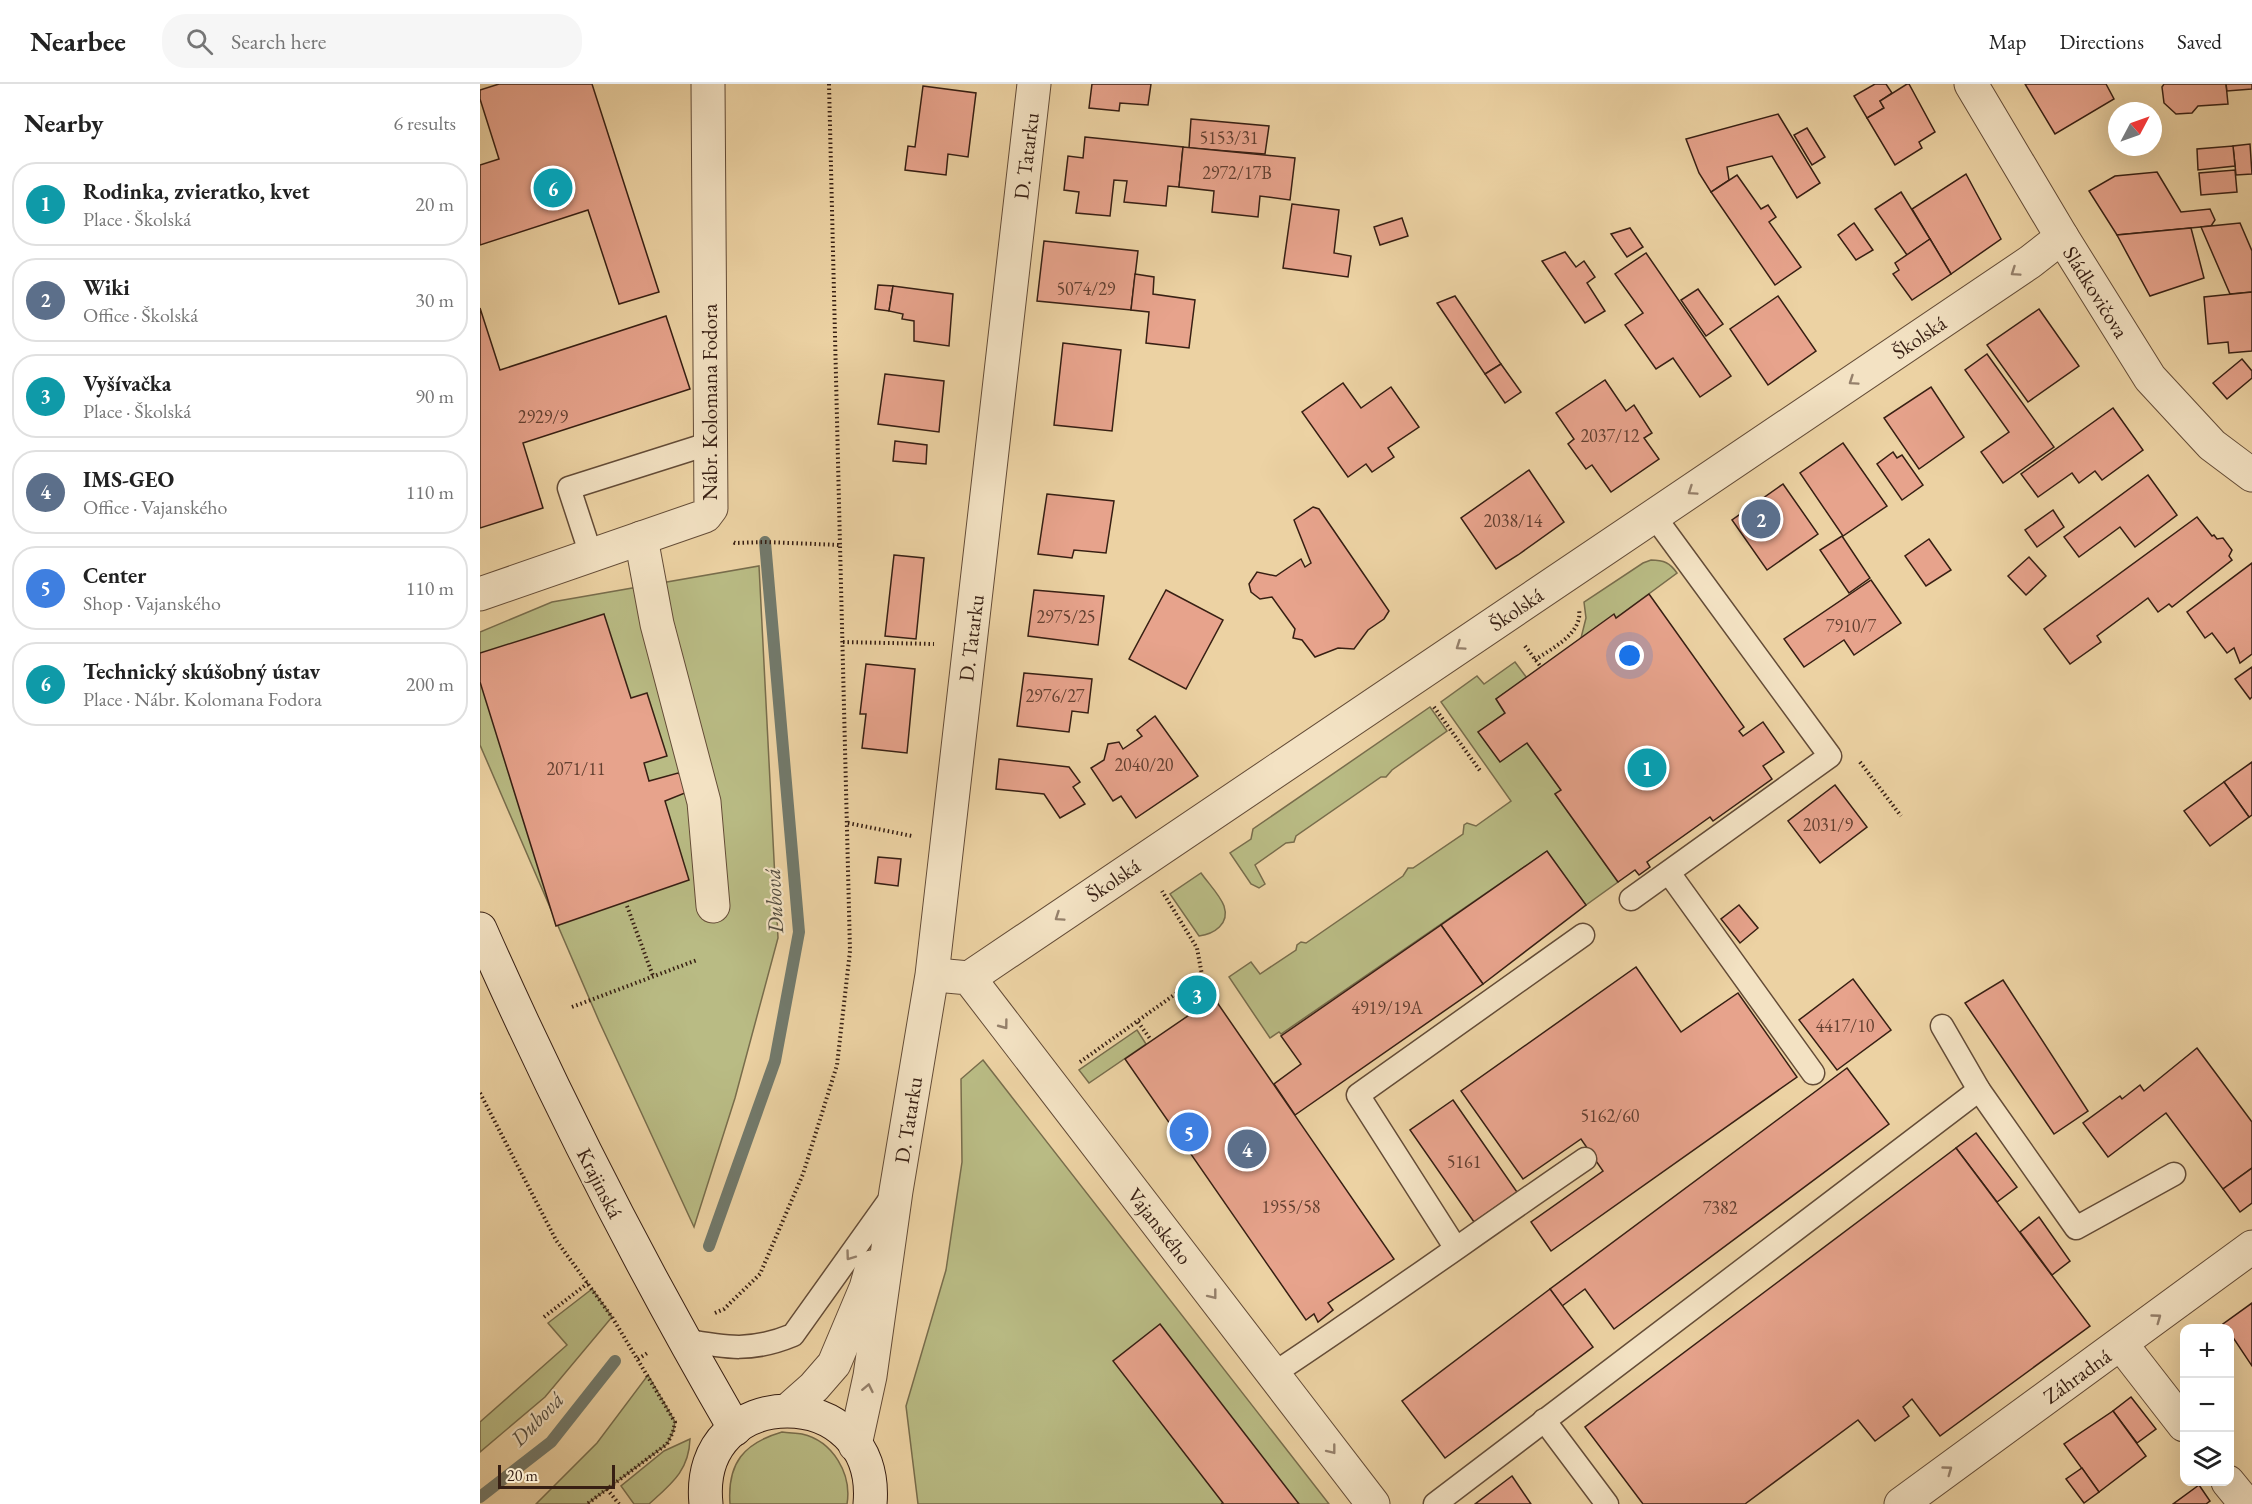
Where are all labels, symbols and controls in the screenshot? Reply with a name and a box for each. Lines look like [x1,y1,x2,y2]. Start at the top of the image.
search box [162,14,582,68]
text: Nearbee [30,23,126,59]
icon: search [183,25,216,58]
text: Search here [231,27,326,56]
text: Map [1989,28,2026,55]
text: Directions [2059,28,2144,55]
text: Saved [2177,28,2222,55]
north arrow [2108,102,2162,156]
text: Nearby [24,106,104,140]
text: 6 results [393,110,456,136]
street label: D. Tatarku [1007,111,1045,201]
house number: 5153/31 [1199,126,1259,149]
house number: 2972/17B [1202,161,1272,184]
pin: 6 [534,166,572,210]
text: Rodinka, zvieratko, kvet [83,177,310,206]
text: 1 [40,191,51,217]
text: 20 m [415,191,454,217]
text: Place · Školská [83,206,191,232]
street label: Sládkovičova [2057,241,2135,344]
one-way arrow [2011,265,2021,277]
text: Wiki [83,273,130,302]
house number: 5074/29 [1056,277,1116,300]
text: 2 [40,287,51,313]
text: 30 m [415,287,454,313]
text: Office · Školská [83,302,198,328]
street label: Nábr. Kolomana Fodora [696,303,723,501]
street label: Školská [1887,309,1952,365]
text: Vyšívačka [83,369,171,398]
one-way arrow [1849,374,1860,385]
text: 3 [40,383,51,409]
text: 90 m [415,383,454,409]
text: Place · Školská [83,398,191,424]
house number: 2929/9 [518,405,569,428]
house number: 2037/12 [1580,424,1640,447]
text: IMS-GEO [83,465,174,494]
text: 4 [40,479,51,505]
text: 110 m [406,479,454,505]
one-way arrow [1687,483,1698,494]
text: Office · Vajanského [83,494,227,520]
pin: 2 [1742,496,1780,542]
house number: 2038/14 [1483,509,1543,532]
text: Center [83,561,146,590]
text: 5 [40,575,51,601]
text: 110 m [406,575,454,601]
street label: Školská [1484,581,1549,637]
text: Shop · Vajanského [83,590,221,616]
street label: D. Tatarku [952,593,990,683]
house number: 2975/25 [1036,605,1096,628]
house number: 7910/7 [1826,614,1877,637]
one-way arrow [1456,639,1467,650]
your location [1615,641,1644,670]
text: Technický skúšobný ústav [83,657,320,686]
text: 6 [40,671,51,697]
text: 200 m [406,671,454,697]
house number: 2976/27 [1025,684,1085,707]
text: Place · Nábr. Kolomana Fodora [83,686,322,712]
pin: 1 [1628,746,1666,790]
house number: 2040/20 [1114,753,1174,776]
house number: 2071/11 [546,757,606,780]
house number: 2031/9 [1803,813,1854,836]
street label: Školská [1081,852,1146,908]
water label: Dubová [758,867,790,935]
one-way arrow [1054,910,1065,921]
pin: 3 [1178,972,1216,1018]
house number: 4919/19A [1351,996,1423,1019]
house number: 4417/10 [1815,1014,1875,1037]
one-way arrow [997,1018,1008,1029]
street label: D. Tatarku [888,1075,928,1165]
house number: 5162/60 [1580,1104,1640,1127]
pin: 5 [1170,1110,1208,1154]
pin: 4 [1228,1126,1266,1172]
street label: Krajinská [571,1143,629,1223]
house number: 5161 [1447,1150,1481,1173]
street label: Vajanského [1122,1182,1198,1270]
house number: 1955/58 [1261,1195,1321,1218]
house number: 7382 [1703,1196,1738,1219]
one-way arrow [846,1249,857,1260]
one-way arrow [1205,1289,1216,1300]
one-way arrow [2150,1314,2161,1325]
map controls [2180,1324,2234,1486]
button: + [2180,1324,2234,1378]
street label: Záhradná [2038,1342,2117,1410]
button: − [2180,1378,2234,1432]
one-way arrow [860,1383,873,1393]
water label: Dubová [503,1385,570,1453]
button: layers [2180,1432,2234,1486]
one-way arrow [1324,1443,1335,1454]
scale bar [498,1462,615,1490]
text: 20 m [507,1465,538,1486]
one-way arrow [1942,1466,1953,1477]

